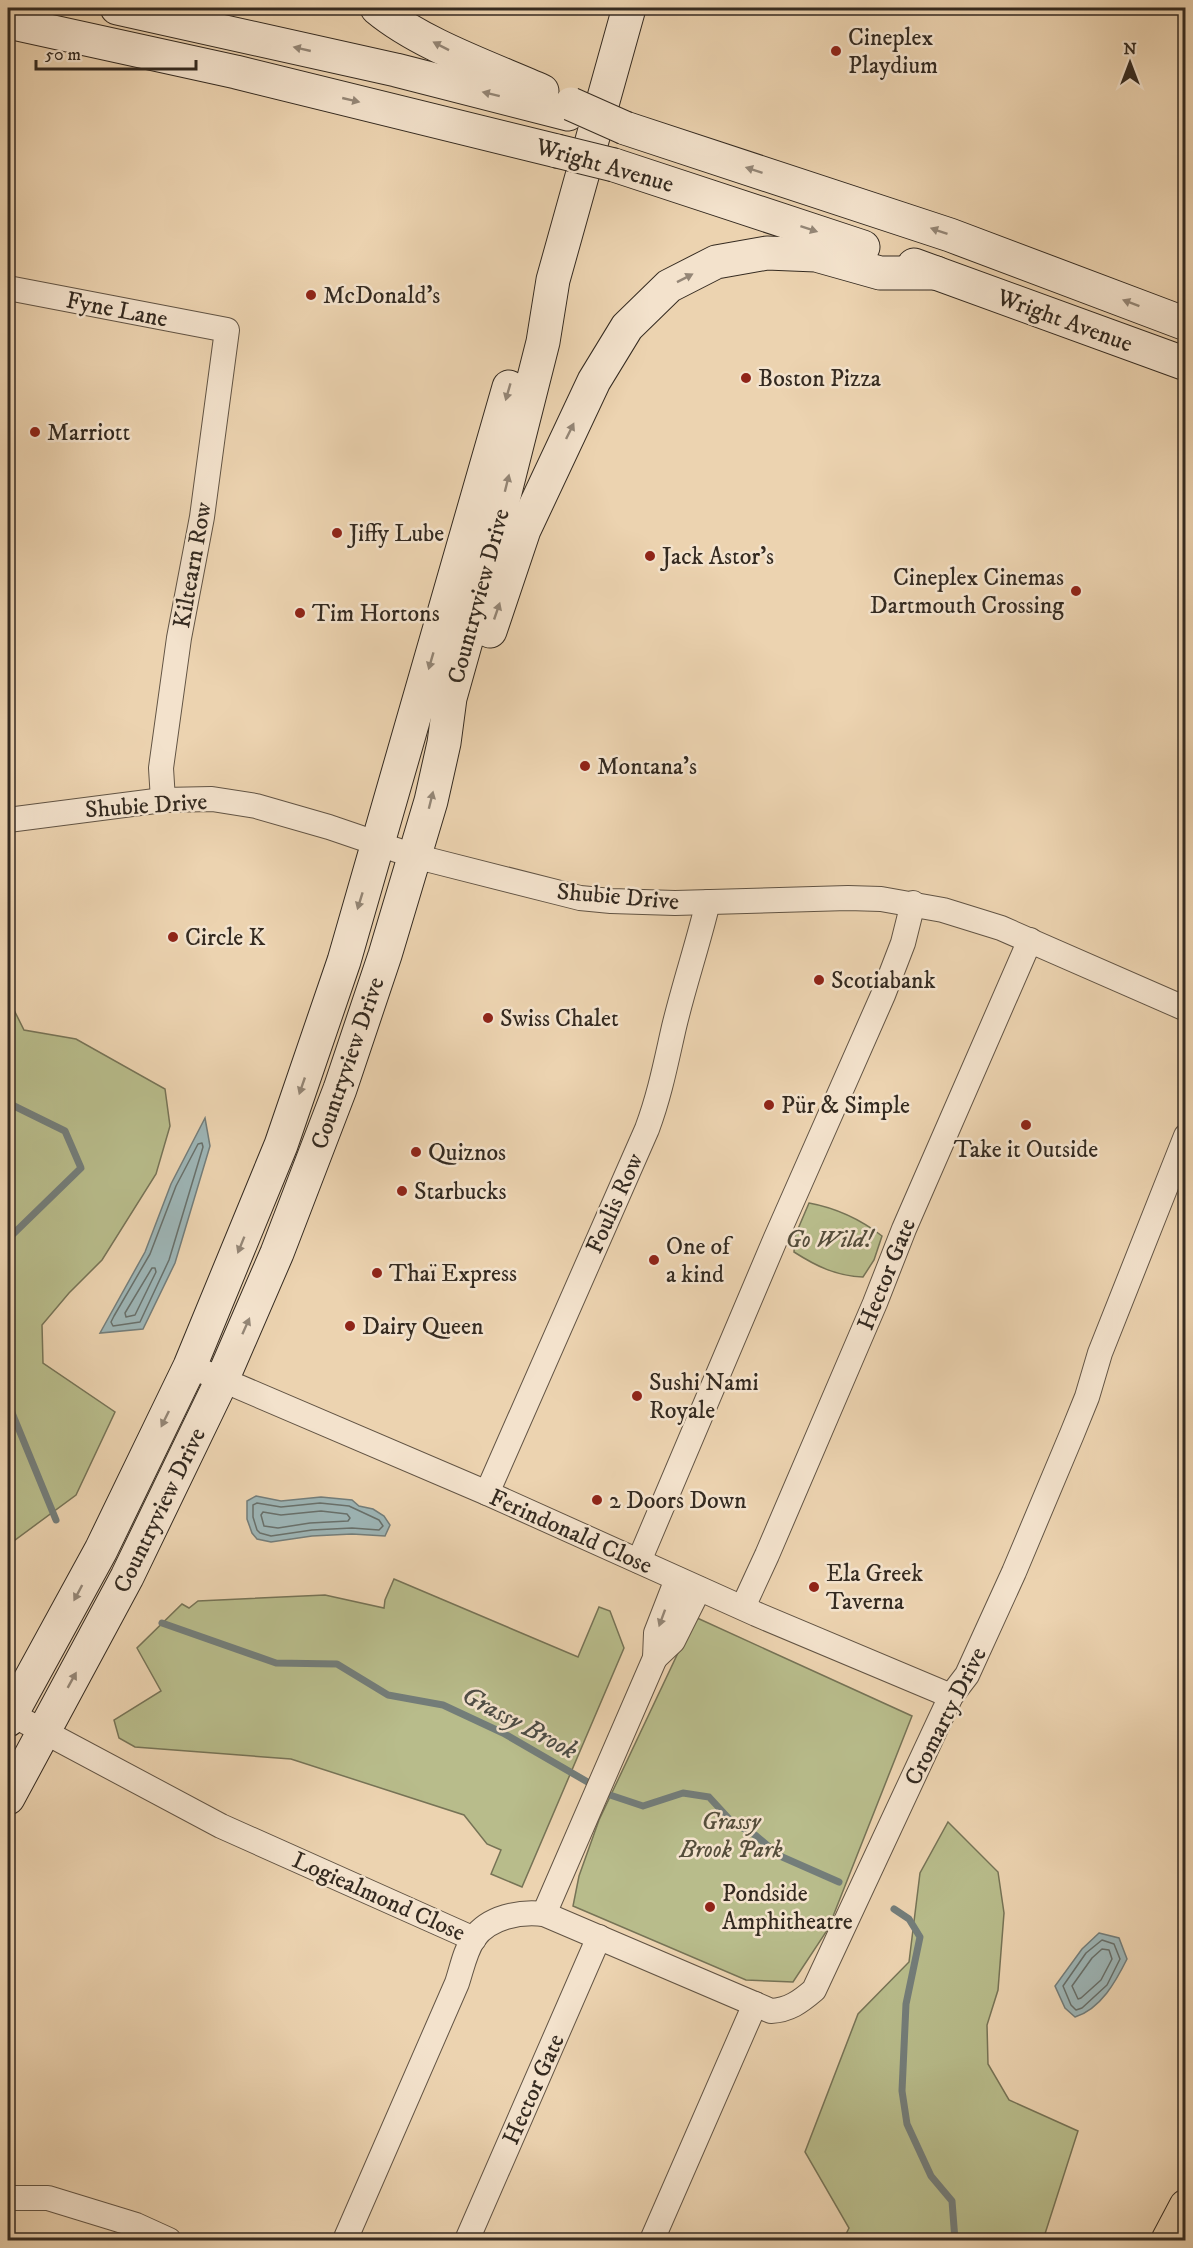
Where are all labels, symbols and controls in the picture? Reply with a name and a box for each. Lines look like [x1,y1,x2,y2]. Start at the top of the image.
place label: Cineplex Playdium [848,23,938,81]
scale bar [36,33,196,71]
north arrow [1100,33,1160,93]
text: N [1123,39,1137,59]
one-way arrow [432,41,450,51]
one-way arrow [292,43,311,53]
text: 50 m [45,44,81,66]
marker: Cineplex Playdium [829,44,843,58]
one-way arrow [482,89,500,99]
one-way arrow [342,95,360,105]
street label: Wright Avenue [531,132,677,200]
one-way arrow [745,165,763,174]
one-way arrow [800,224,818,234]
one-way arrow [930,226,948,235]
one-way arrow [676,273,693,283]
place label: McDonald's [323,281,440,311]
street label: Wright Avenue [992,282,1137,359]
street label: Fyne Lane [63,285,170,335]
marker: McDonald's [304,288,318,302]
one-way arrow [1122,298,1140,308]
place label: Boston Pizza [758,364,882,394]
marker: Boston Pizza [739,371,753,385]
one-way arrow [502,383,512,401]
place label: Marriott [47,418,131,448]
one-way arrow [565,422,574,439]
marker: Marriott [28,425,42,439]
one-way arrow [503,474,513,492]
street label: Kiltearn Row [167,499,219,631]
street label: Countryview Drive [441,505,517,687]
place label: Jiffy Lube [347,519,444,549]
marker: Jiffy Lube [330,526,344,540]
place label: Jack Astor's [660,542,774,572]
marker: Jack Astor's [643,549,657,563]
place label: Cineplex Cinemas Dartmouth Crossing [870,563,1064,621]
marker: Cineplex Cinemas Dartmouth Crossing [1069,584,1083,598]
place label: Tim Hortons [312,599,440,629]
one-way arrow [493,602,502,620]
marker: Tim Hortons [293,606,307,620]
one-way arrow [426,652,435,670]
place label: Montana's [597,752,697,782]
marker: Montana's [578,759,592,773]
street label: Shubie Drive [84,787,208,825]
one-way arrow [427,791,436,809]
street label: Shubie Drive [556,877,680,917]
one-way arrow [355,892,364,910]
place label: Circle K [185,923,265,953]
marker: Circle K [166,930,180,944]
place label: Scotiabank [831,966,936,996]
street label: Countryview Drive [304,973,391,1153]
marker: Scotiabank [812,973,826,987]
place label: Swiss Chalet [500,1004,619,1034]
marker: Swiss Chalet [481,1011,495,1025]
one-way arrow [296,1077,306,1095]
place label: Pür & Simple [781,1091,910,1121]
marker: Pür & Simple [762,1098,776,1112]
marker: Take it Outside [1019,1118,1033,1132]
place label: Take it Outside [954,1135,1098,1165]
place label: Quiznos [428,1138,506,1168]
marker: Quiznos [409,1145,423,1159]
street label: Foulis Row [580,1148,651,1258]
place label: Starbucks [414,1177,506,1207]
marker: Starbucks [395,1184,409,1198]
street label: Hector Gate [851,1214,923,1335]
park label: Go Wild! [786,1225,876,1255]
place label: One of a kind [666,1232,733,1290]
one-way arrow [236,1236,245,1254]
marker: One of a kind [647,1253,661,1267]
place label: Thaï Express [389,1259,517,1289]
marker: Thaï Express [370,1266,384,1280]
place label: Dairy Queen [362,1312,484,1342]
one-way arrow [241,1318,250,1335]
marker: Dairy Queen [343,1319,357,1333]
place label: Sushi Nami Royale [649,1368,759,1426]
marker: Sushi Nami Royale [630,1389,644,1403]
one-way arrow [160,1410,169,1427]
street label: Countryview Drive [107,1423,213,1598]
street label: Ferindonald Close [485,1483,657,1581]
place label: 2 Doors Down [609,1486,747,1516]
marker: 2 Doors Down [590,1493,604,1507]
place label: Ela Greek Taverna [826,1559,923,1617]
marker: Ela Greek Taverna [807,1580,821,1594]
one-way arrow [73,1585,83,1602]
one-way arrow [656,1609,666,1627]
street label: Cromarty Drive [898,1642,994,1791]
one-way arrow [67,1671,77,1688]
water label: Grassy Brook [456,1679,583,1768]
park label: Grassy Brook Park [678,1807,783,1865]
street label: Logiealmond Close [287,1845,470,1948]
place label: Pondside Amphitheatre [722,1879,853,1937]
marker: Pondside Amphitheatre [703,1900,717,1914]
street label: Hector Gate [496,2029,572,2149]

